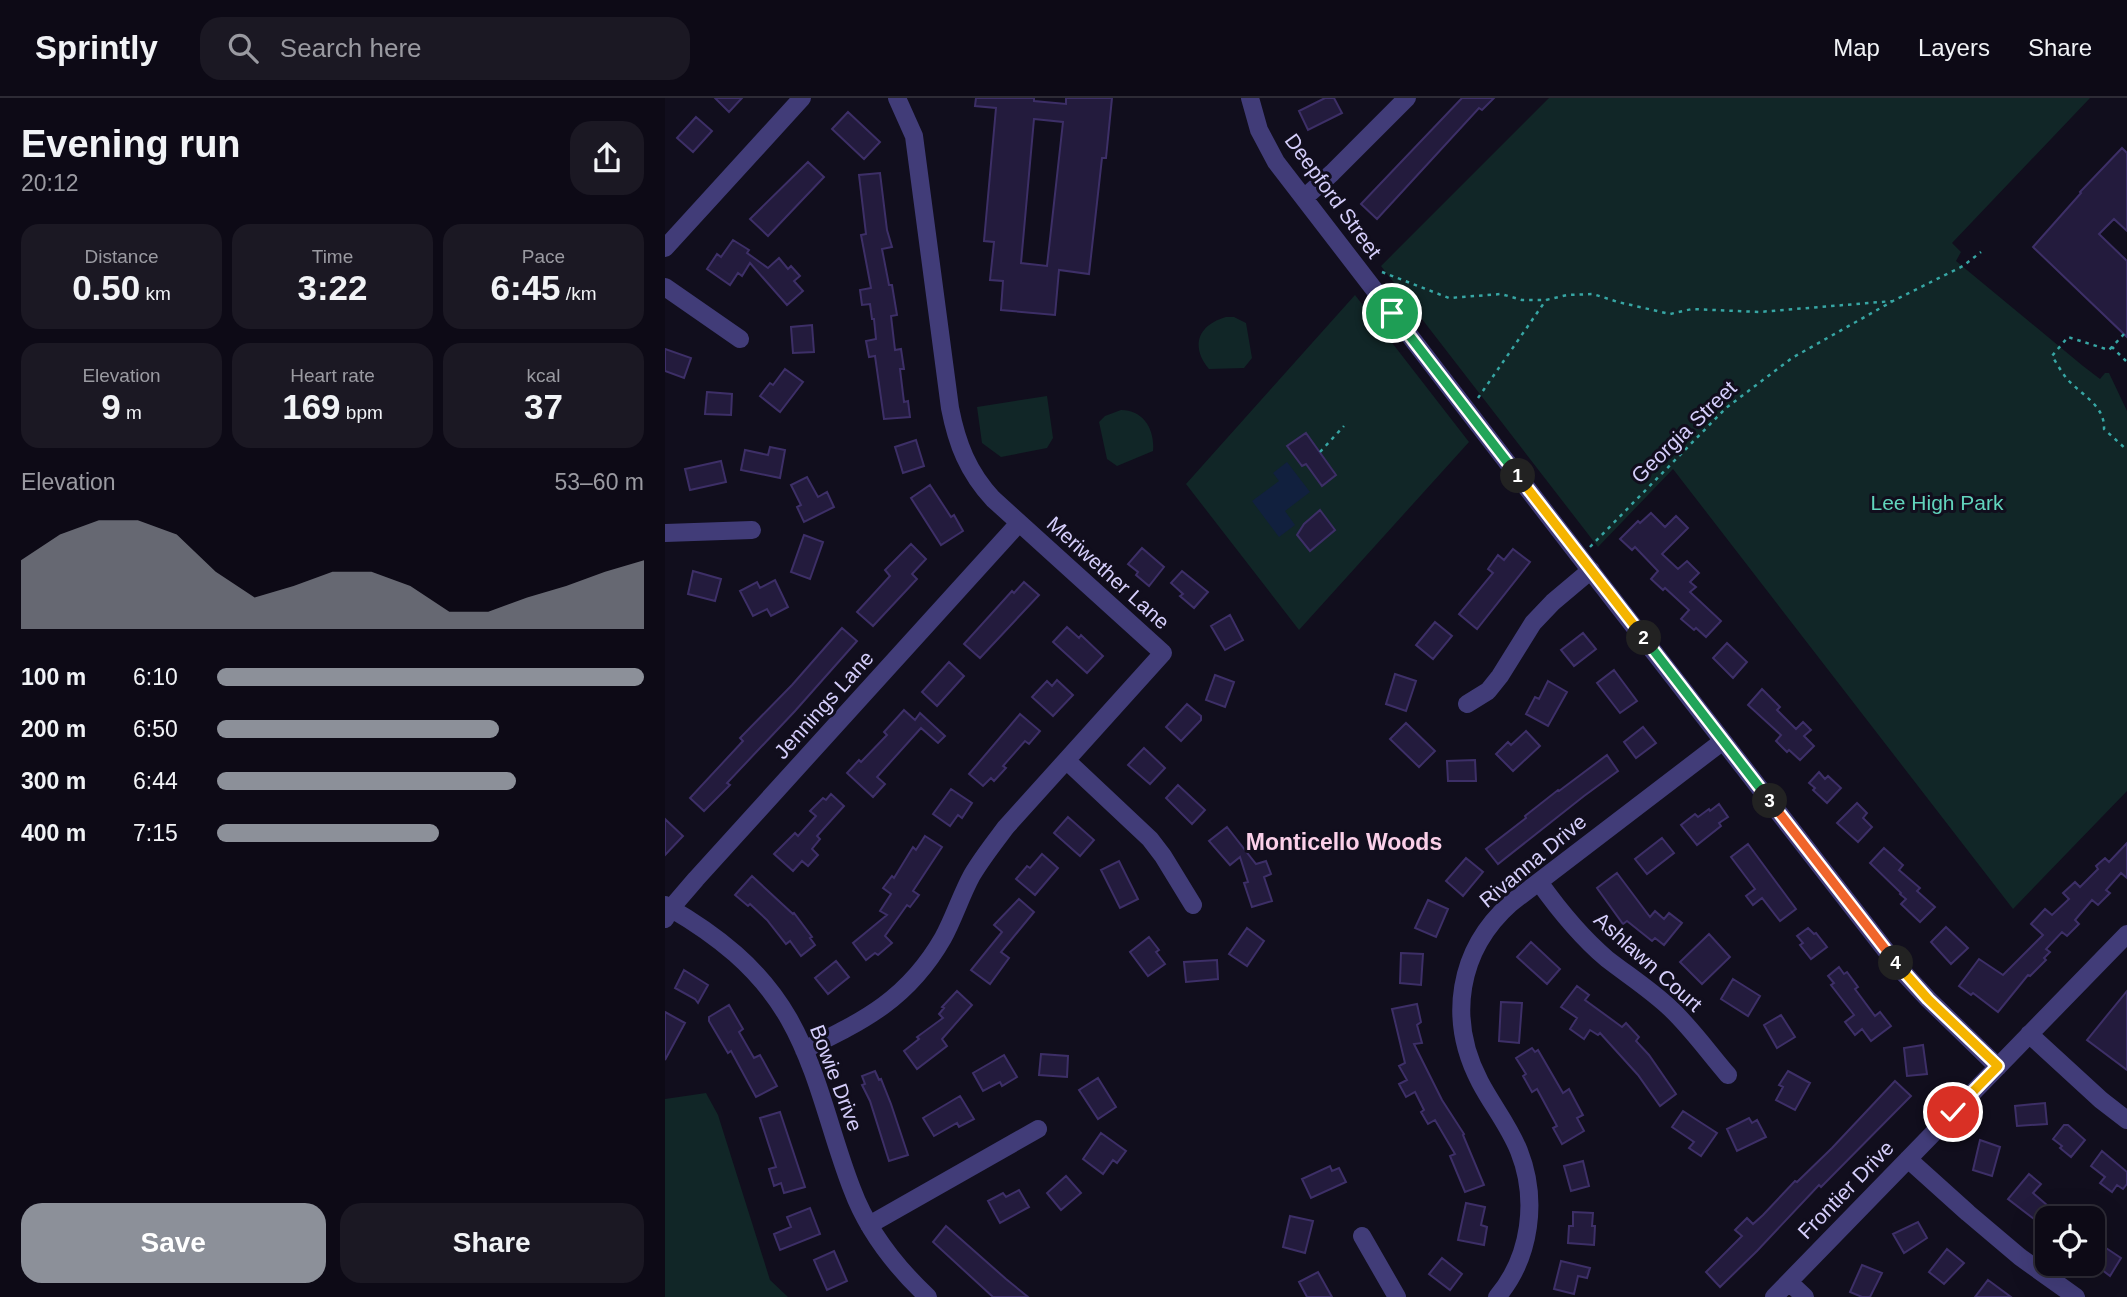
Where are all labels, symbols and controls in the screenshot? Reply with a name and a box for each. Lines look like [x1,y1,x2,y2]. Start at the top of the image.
search box [200,17,690,80]
text: Sprintly [35,29,158,66]
icon: search [224,29,262,67]
text: Search here [280,33,422,63]
text: Map [1833,34,1880,61]
text: Layers [1918,34,1990,61]
text: Share [2028,34,2092,61]
button: share [570,121,644,195]
text: Evening run [21,123,241,165]
street label: Deepford Street [1281,129,1386,263]
text: 20:12 [21,170,79,196]
text: Distance [85,246,158,267]
text: Time [312,246,353,267]
text: Pace [522,246,565,267]
text: 0.50 [72,268,140,307]
text: 3:22 [297,268,368,307]
text: 6:45 [491,268,561,307]
text: km [140,283,171,304]
text: /km [561,283,596,304]
pin [1362,283,1422,343]
icon: arrive [1373,294,1411,332]
text: Elevation [82,365,161,386]
text: Heart rate [290,365,375,386]
text: kcal [527,365,560,386]
street label: Georgia Street [1627,376,1741,487]
text: 9 [101,387,121,426]
text: 169 [282,387,341,426]
text: 37 [524,387,563,426]
text: m [121,402,142,423]
text: bpm [341,402,383,423]
pin: 1 [1501,458,1535,494]
text: 1 [1512,465,1523,486]
text: Elevation [21,469,116,495]
text: 53–60 m [554,469,644,495]
park label: Lee High Park [1870,491,2004,514]
street label: Meriwether Lane [1043,512,1174,634]
pin: 2 [1627,620,1661,656]
text: 2 [1638,627,1649,648]
street label: Jennings Lane [769,646,878,763]
text: 100 m [21,664,86,690]
text: 6:10 [133,664,178,690]
text: 200 m [21,716,86,742]
text: 6:50 [133,716,178,742]
text: 300 m [21,768,86,794]
text: 6:44 [133,768,178,794]
pin: 3 [1753,784,1787,818]
text: 3 [1764,790,1775,811]
street label: Rivanna Drive [1475,809,1591,912]
text: 400 m [21,820,86,846]
text: 7:15 [133,820,178,846]
district label: Monticello Woods [1246,829,1442,855]
street label: Ashlawn Court [1590,907,1707,1016]
pin: 4 [1879,946,1913,980]
text: 4 [1890,952,1901,973]
street label: Bowie Drive [806,1021,867,1134]
pin [1923,1082,1983,1142]
icon: check [1934,1093,1972,1131]
street label: Frontier Drive [1793,1136,1898,1243]
button: Save [21,1203,326,1283]
button: Share [340,1203,644,1283]
map controls [2035,1206,2105,1276]
button: locate [2035,1206,2105,1276]

